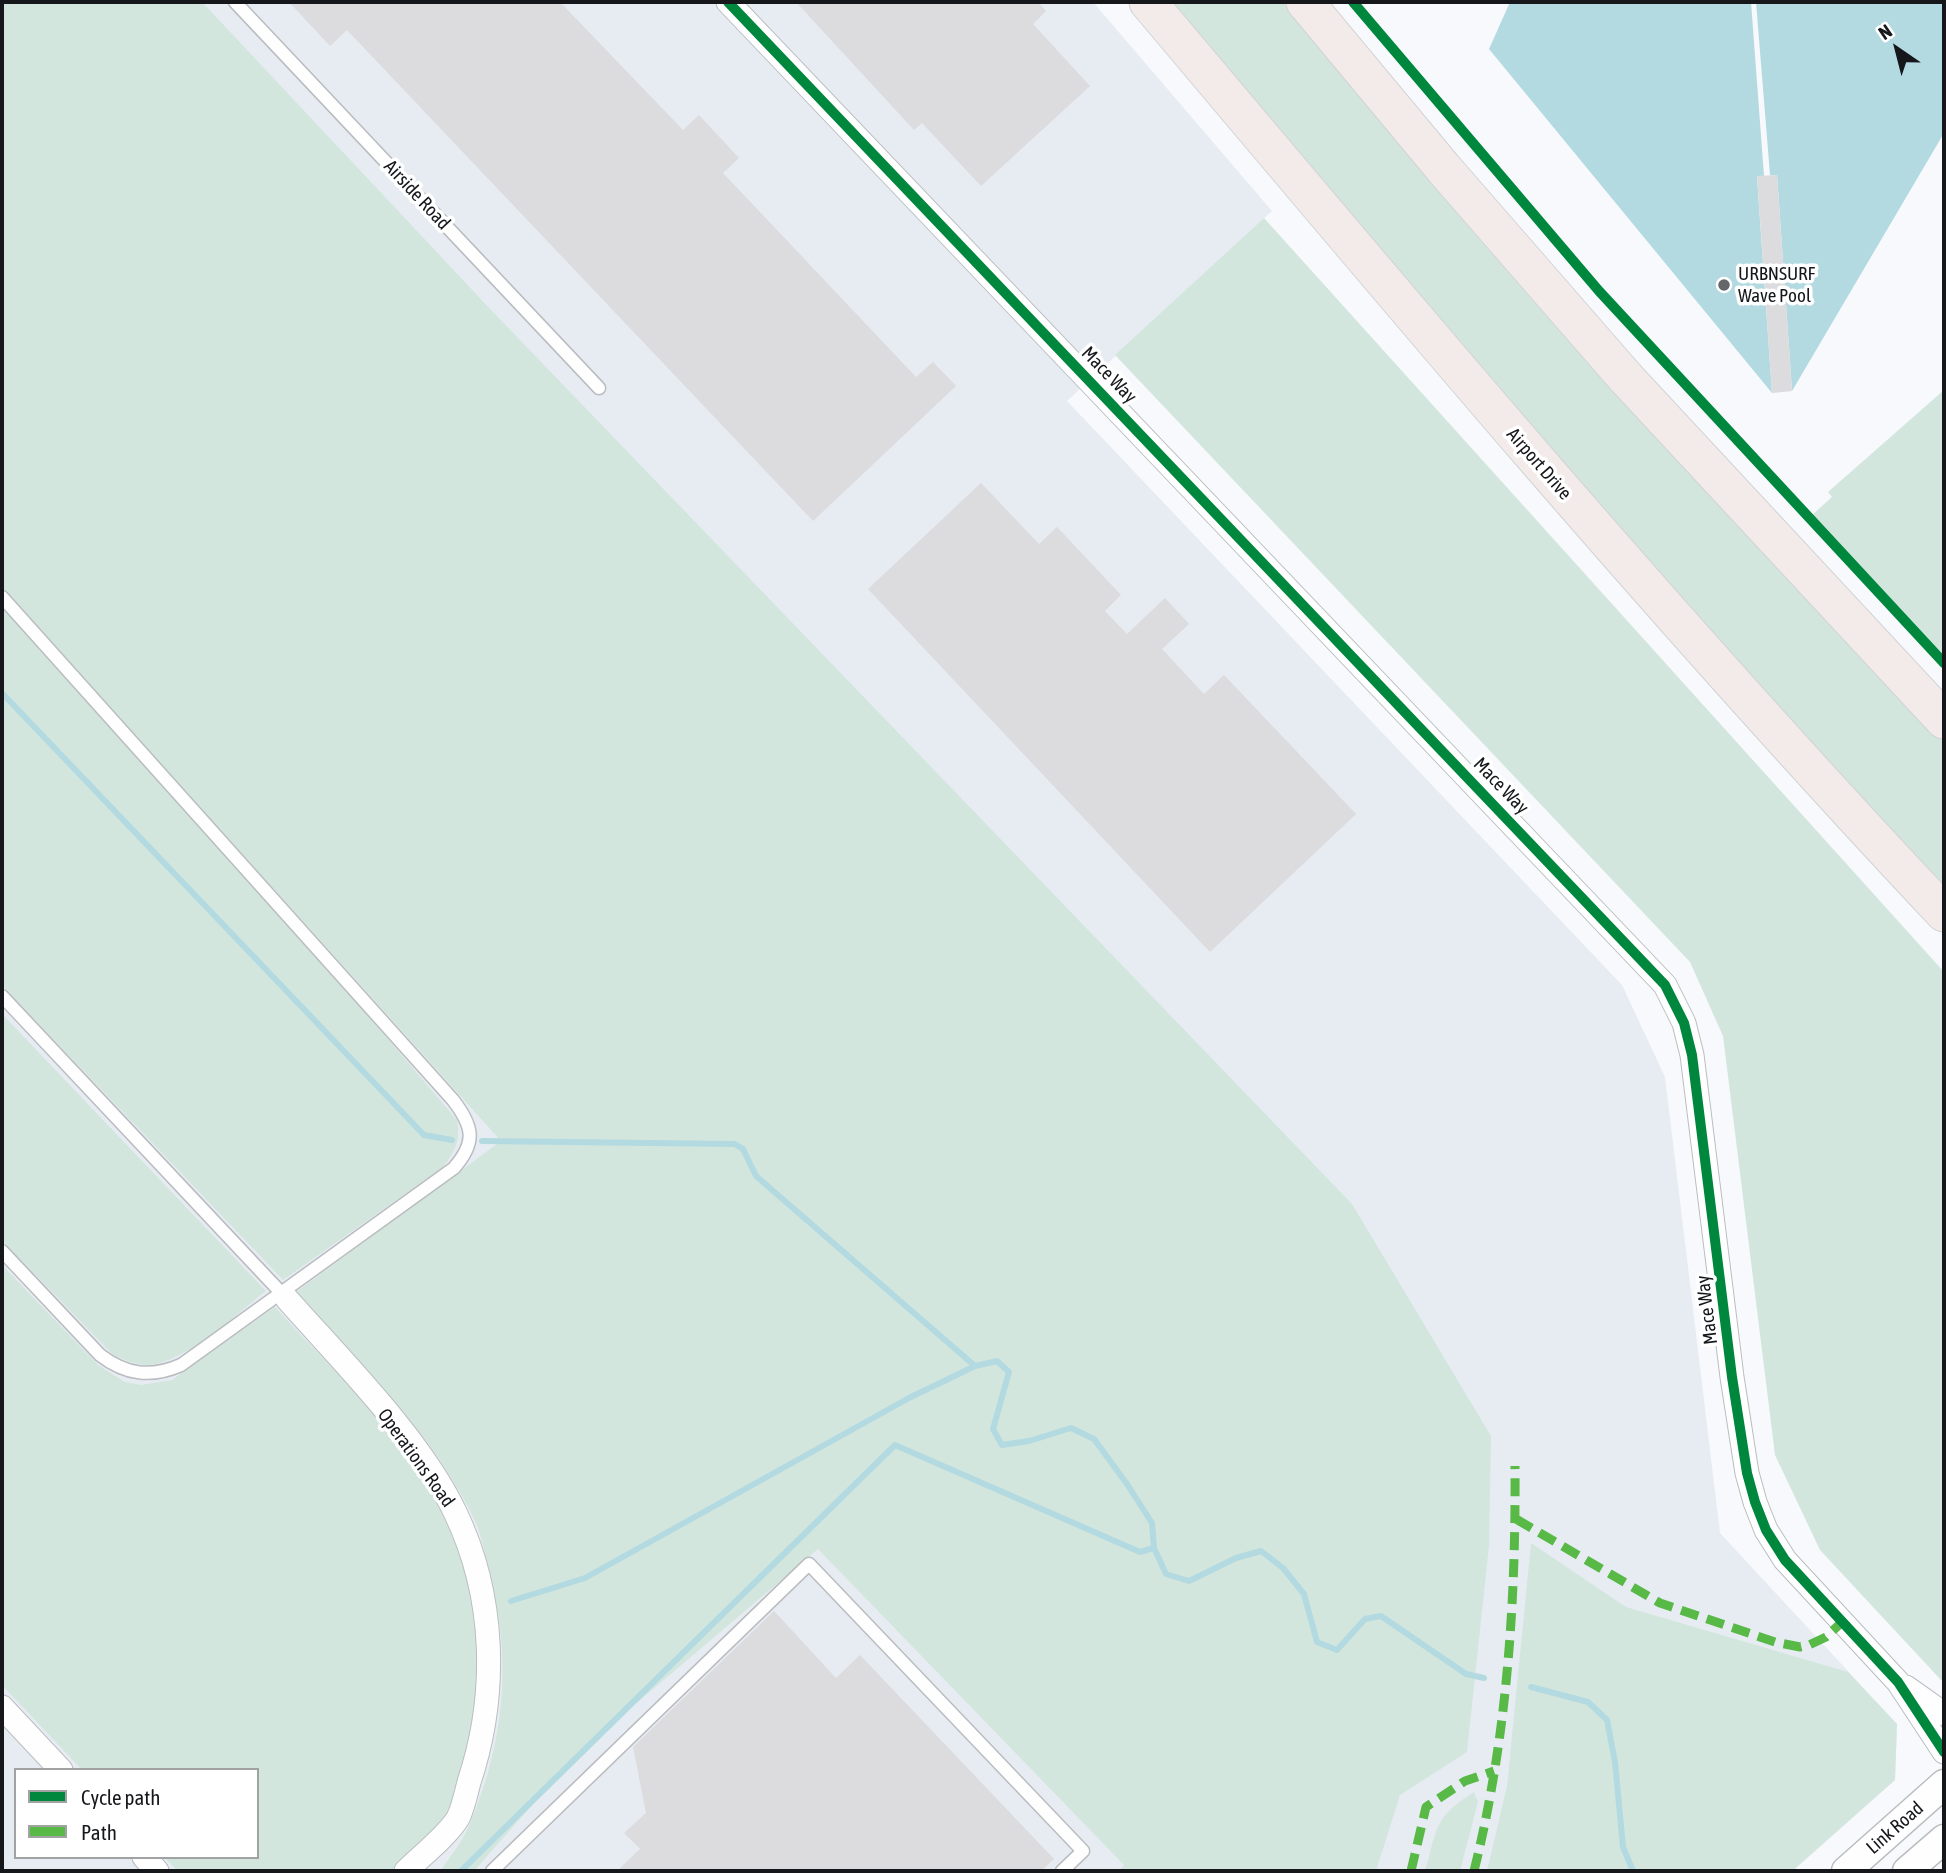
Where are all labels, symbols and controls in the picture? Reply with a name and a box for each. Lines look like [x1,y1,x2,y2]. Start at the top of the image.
north arrow [1862,14,1932,84]
text: N [1874,20,1896,44]
street label: Airside Road [379,155,455,235]
place label: URBNSURF Wave Pool [1738,263,1815,307]
marker: URBNSURF Wave Pool [1716,277,1732,293]
street label: Mace Way [1077,342,1141,408]
street label: Airport Drive [1502,423,1576,505]
street label: Mace Way [1469,753,1533,819]
street label: Mace Way [1691,1274,1723,1346]
street label: Operations Road [373,1404,459,1512]
legend [14,1768,259,1859]
text: Cycle path [81,1785,160,1809]
street label: Link Road [1862,1797,1928,1859]
text: Path [81,1820,117,1844]

